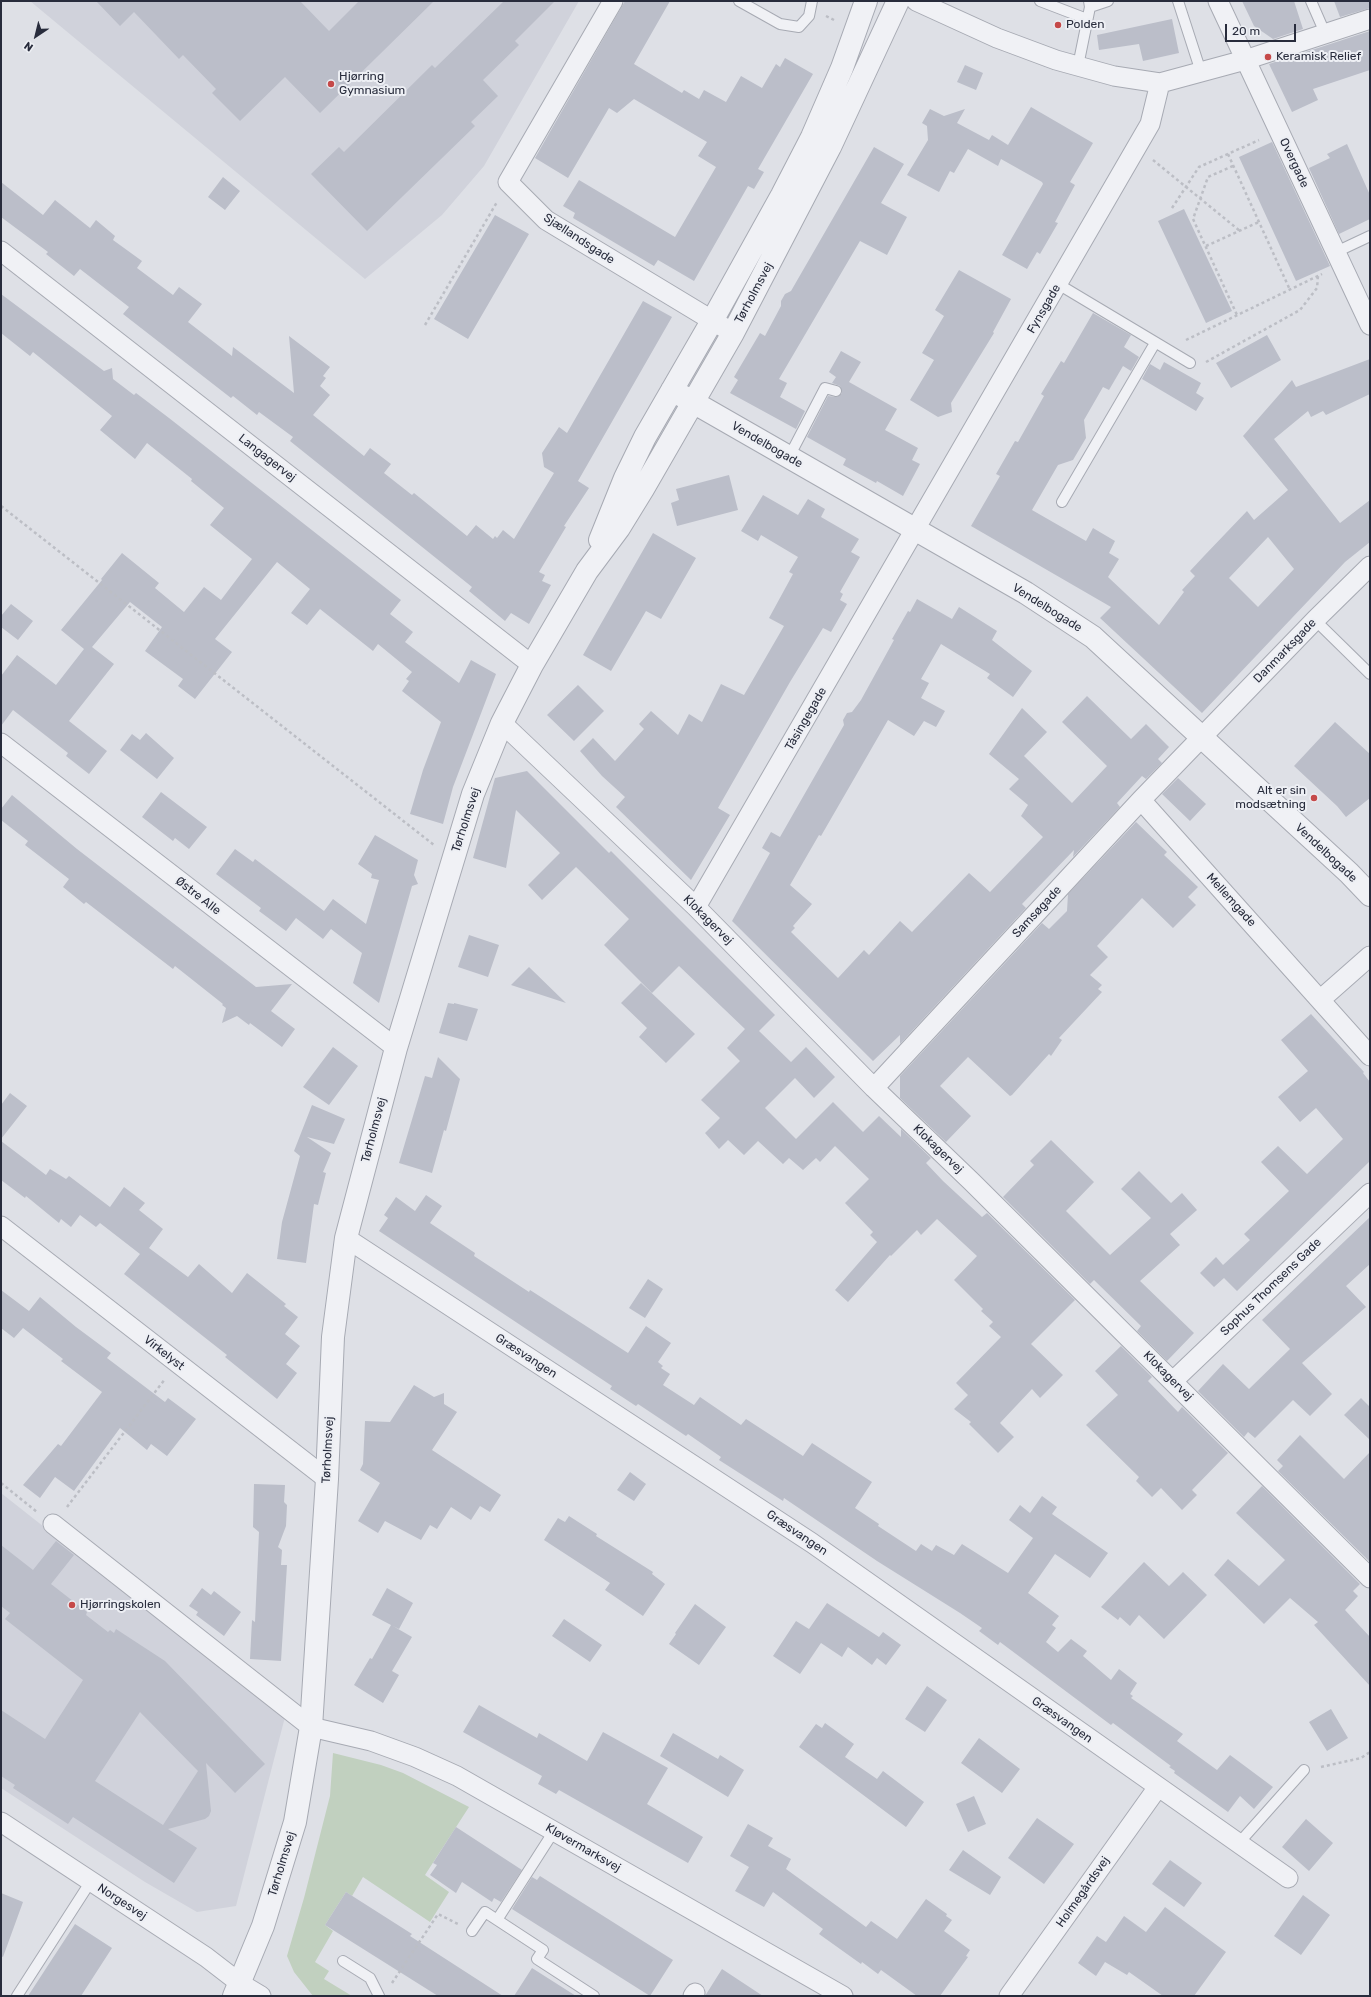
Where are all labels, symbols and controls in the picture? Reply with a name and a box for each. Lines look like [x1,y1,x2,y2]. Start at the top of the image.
north arrow [16,16,56,56]
scale bar [1227,16,1298,42]
place label: Polden [1066,18,1105,32]
marker: Polden [1053,20,1063,30]
text: 20 m [1232,24,1260,38]
text: N [22,39,36,54]
place label: Keramisk Relief [1276,50,1361,64]
marker: Keramisk Relief [1263,52,1273,62]
place label: Hjørring Gymnasium [339,70,405,98]
marker: Hjørring Gymnasium [326,79,336,89]
street label: Overgade [1276,136,1312,190]
street label: Sjællandsgade [541,211,617,267]
street label: Tørholmsvej [732,260,776,326]
street label: Fynsgade [1024,282,1064,336]
street label: Vendelbogade [729,419,805,471]
street label: Langagervej [235,431,299,485]
street label: Vendelbogade [1009,581,1085,635]
street label: Danmarksgade [1251,616,1319,686]
street label: Tåsingegade [782,685,830,753]
place label: Alt er sin modsætning [1235,784,1306,812]
street label: Tørholmsvej [449,786,483,854]
marker: Alt er sin modsætning [1309,793,1319,803]
street label: Vendelbogade [1292,821,1360,885]
street label: Mellemgade [1203,870,1259,930]
street label: Østre Alle [172,874,224,918]
street label: Samsøgade [1009,883,1065,941]
street label: Klokagervej [680,892,736,948]
street label: Tørholmsvej [358,1096,390,1164]
street label: Klokagervej [910,1121,966,1177]
street label: Sophus Thomsens Gade [1218,1235,1324,1339]
street label: Græsvangen [492,1331,560,1381]
street label: Virkelyst [141,1333,187,1373]
street label: Klokagervej [1140,1348,1196,1404]
street label: Tørholmsvej [319,1416,337,1484]
street label: Græsvangen [764,1507,830,1559]
place label: Hjørringskolen [80,1598,161,1612]
marker: Hjørringskolen [67,1600,77,1610]
street label: Græsvangen [1029,1694,1095,1746]
street label: Kløvermarksvej [543,1821,623,1875]
street label: Tørholmsvej [265,1830,299,1898]
street label: Holmegårdsvej [1053,1854,1113,1930]
street label: Norgesvej [95,1881,149,1923]

